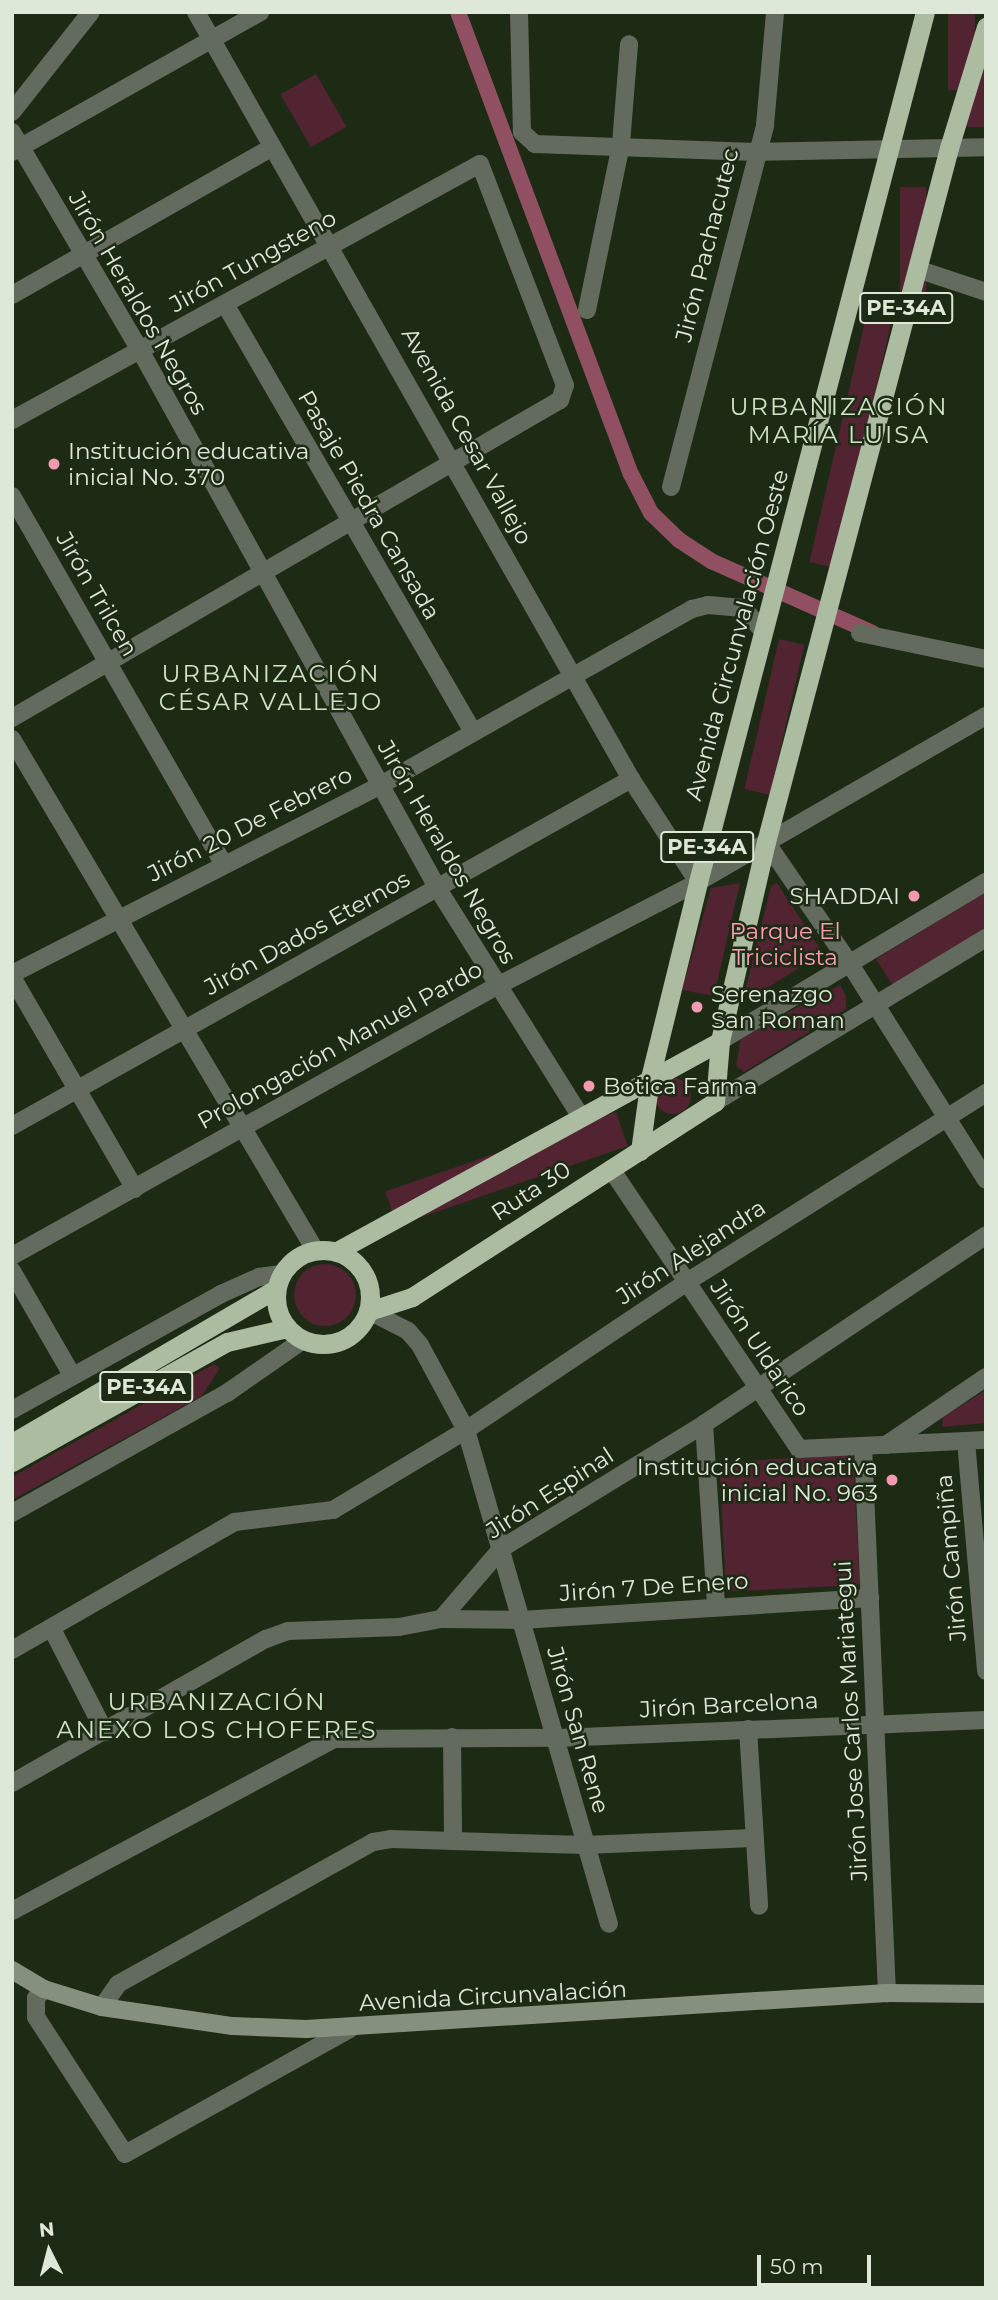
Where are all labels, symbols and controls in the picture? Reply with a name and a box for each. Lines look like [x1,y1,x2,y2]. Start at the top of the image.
street label: Jirón Pachacutec [670,145,744,345]
street label: Jirón Heraldos Negros [63,186,213,420]
street label: Jirón Tungsteno [165,204,341,318]
road number: PE-34A [859,290,953,326]
street label: Avenida Cesar Vallejo [396,323,538,549]
street label: Pasaje Piedra Cansada [292,386,446,624]
district label: URBANIZACIÓN MARÍA LUISA [731,393,947,449]
place label: Institución educativa inicial No. 370 [68,437,309,491]
marker: Institución educativa inicial No. 370 [46,456,62,472]
street label: Avenida Circunvalación Oeste [679,467,795,803]
street label: Jirón Trilcen [50,527,144,661]
district label: URBANIZACIÓN CÉSAR VALLEJO [160,660,382,716]
street label: Jirón Heraldos Negros [372,735,522,969]
street label: Jirón 20 De Febrero [143,760,357,888]
road number: PE-34A [660,830,754,864]
street label: Jirón Dados Eternos [199,865,415,1001]
place label: SHADDAI [789,882,900,910]
marker: SHADDAI [906,888,922,904]
park label: Parque El Triciclista [729,917,841,971]
street label: Prolongación Manuel Pardo [193,955,487,1135]
place label: Serenazgo San Roman [711,980,845,1034]
marker: Serenazgo San Roman [689,999,705,1015]
place label: Botica Farma [603,1072,757,1100]
marker: Botica Farma [581,1078,597,1094]
street label: Ruta 30 [486,1155,576,1227]
street label: Jirón Alejandra [611,1194,771,1310]
street label: Jirón Uldarico [704,1275,816,1421]
road number: PE-34A [99,1370,193,1404]
street label: Jirón Espinal [481,1442,619,1544]
place label: Institución educativa inicial No. 963 [637,1453,878,1507]
marker: Institución educativa inicial No. 963 [884,1472,900,1488]
street label: Jirón Campiña [930,1473,972,1643]
street label: Jirón Jose Carlos Mariategui [829,1560,873,1882]
street label: Jirón 7 De Enero [559,1567,749,1607]
street label: Jirón San Rene [541,1644,615,1816]
street label: Jirón Barcelona [639,1687,819,1723]
district label: URBANIZACIÓN ANEXO LOS CHOFERES [59,1688,375,1744]
street label: Avenida Circunvalación [358,1975,628,2017]
north arrow [14,2216,84,2286]
text: N [38,2217,56,2242]
scale bar [760,2240,874,2284]
text: 50 m [770,2254,824,2279]

